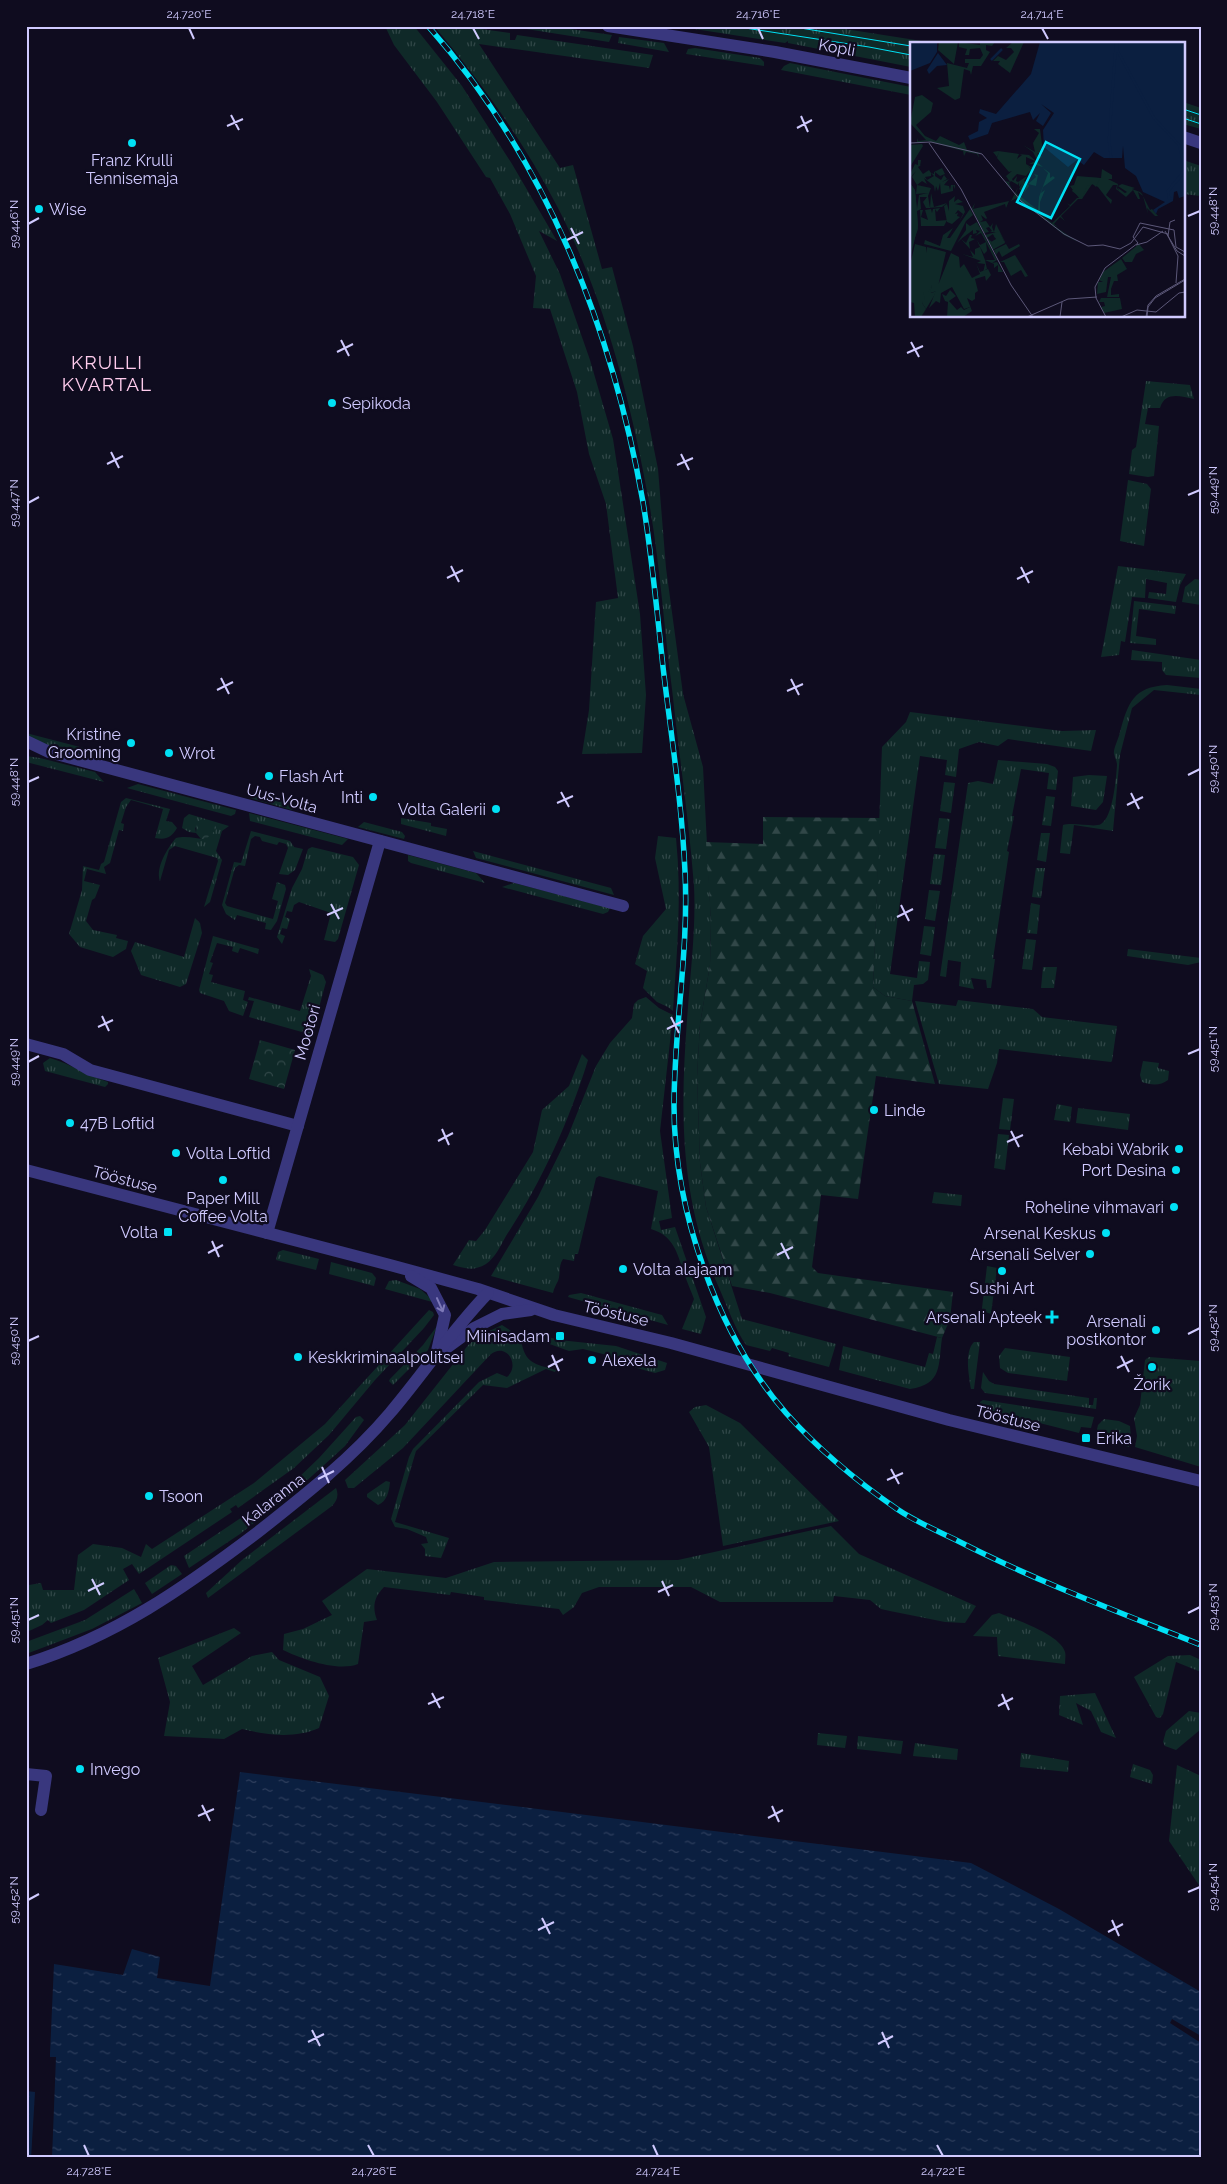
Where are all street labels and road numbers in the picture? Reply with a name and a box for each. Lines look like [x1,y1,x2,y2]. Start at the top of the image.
street label: Kopli [817,35,857,60]
street label: Uus-Volta [244,780,320,817]
street label: Mootori [291,1002,324,1062]
street label: Tööstuse [90,1162,160,1197]
street label: Tööstuse [581,1297,651,1330]
street label: Tööstuse [973,1401,1043,1436]
street label: Kalaranna [238,1469,308,1530]

